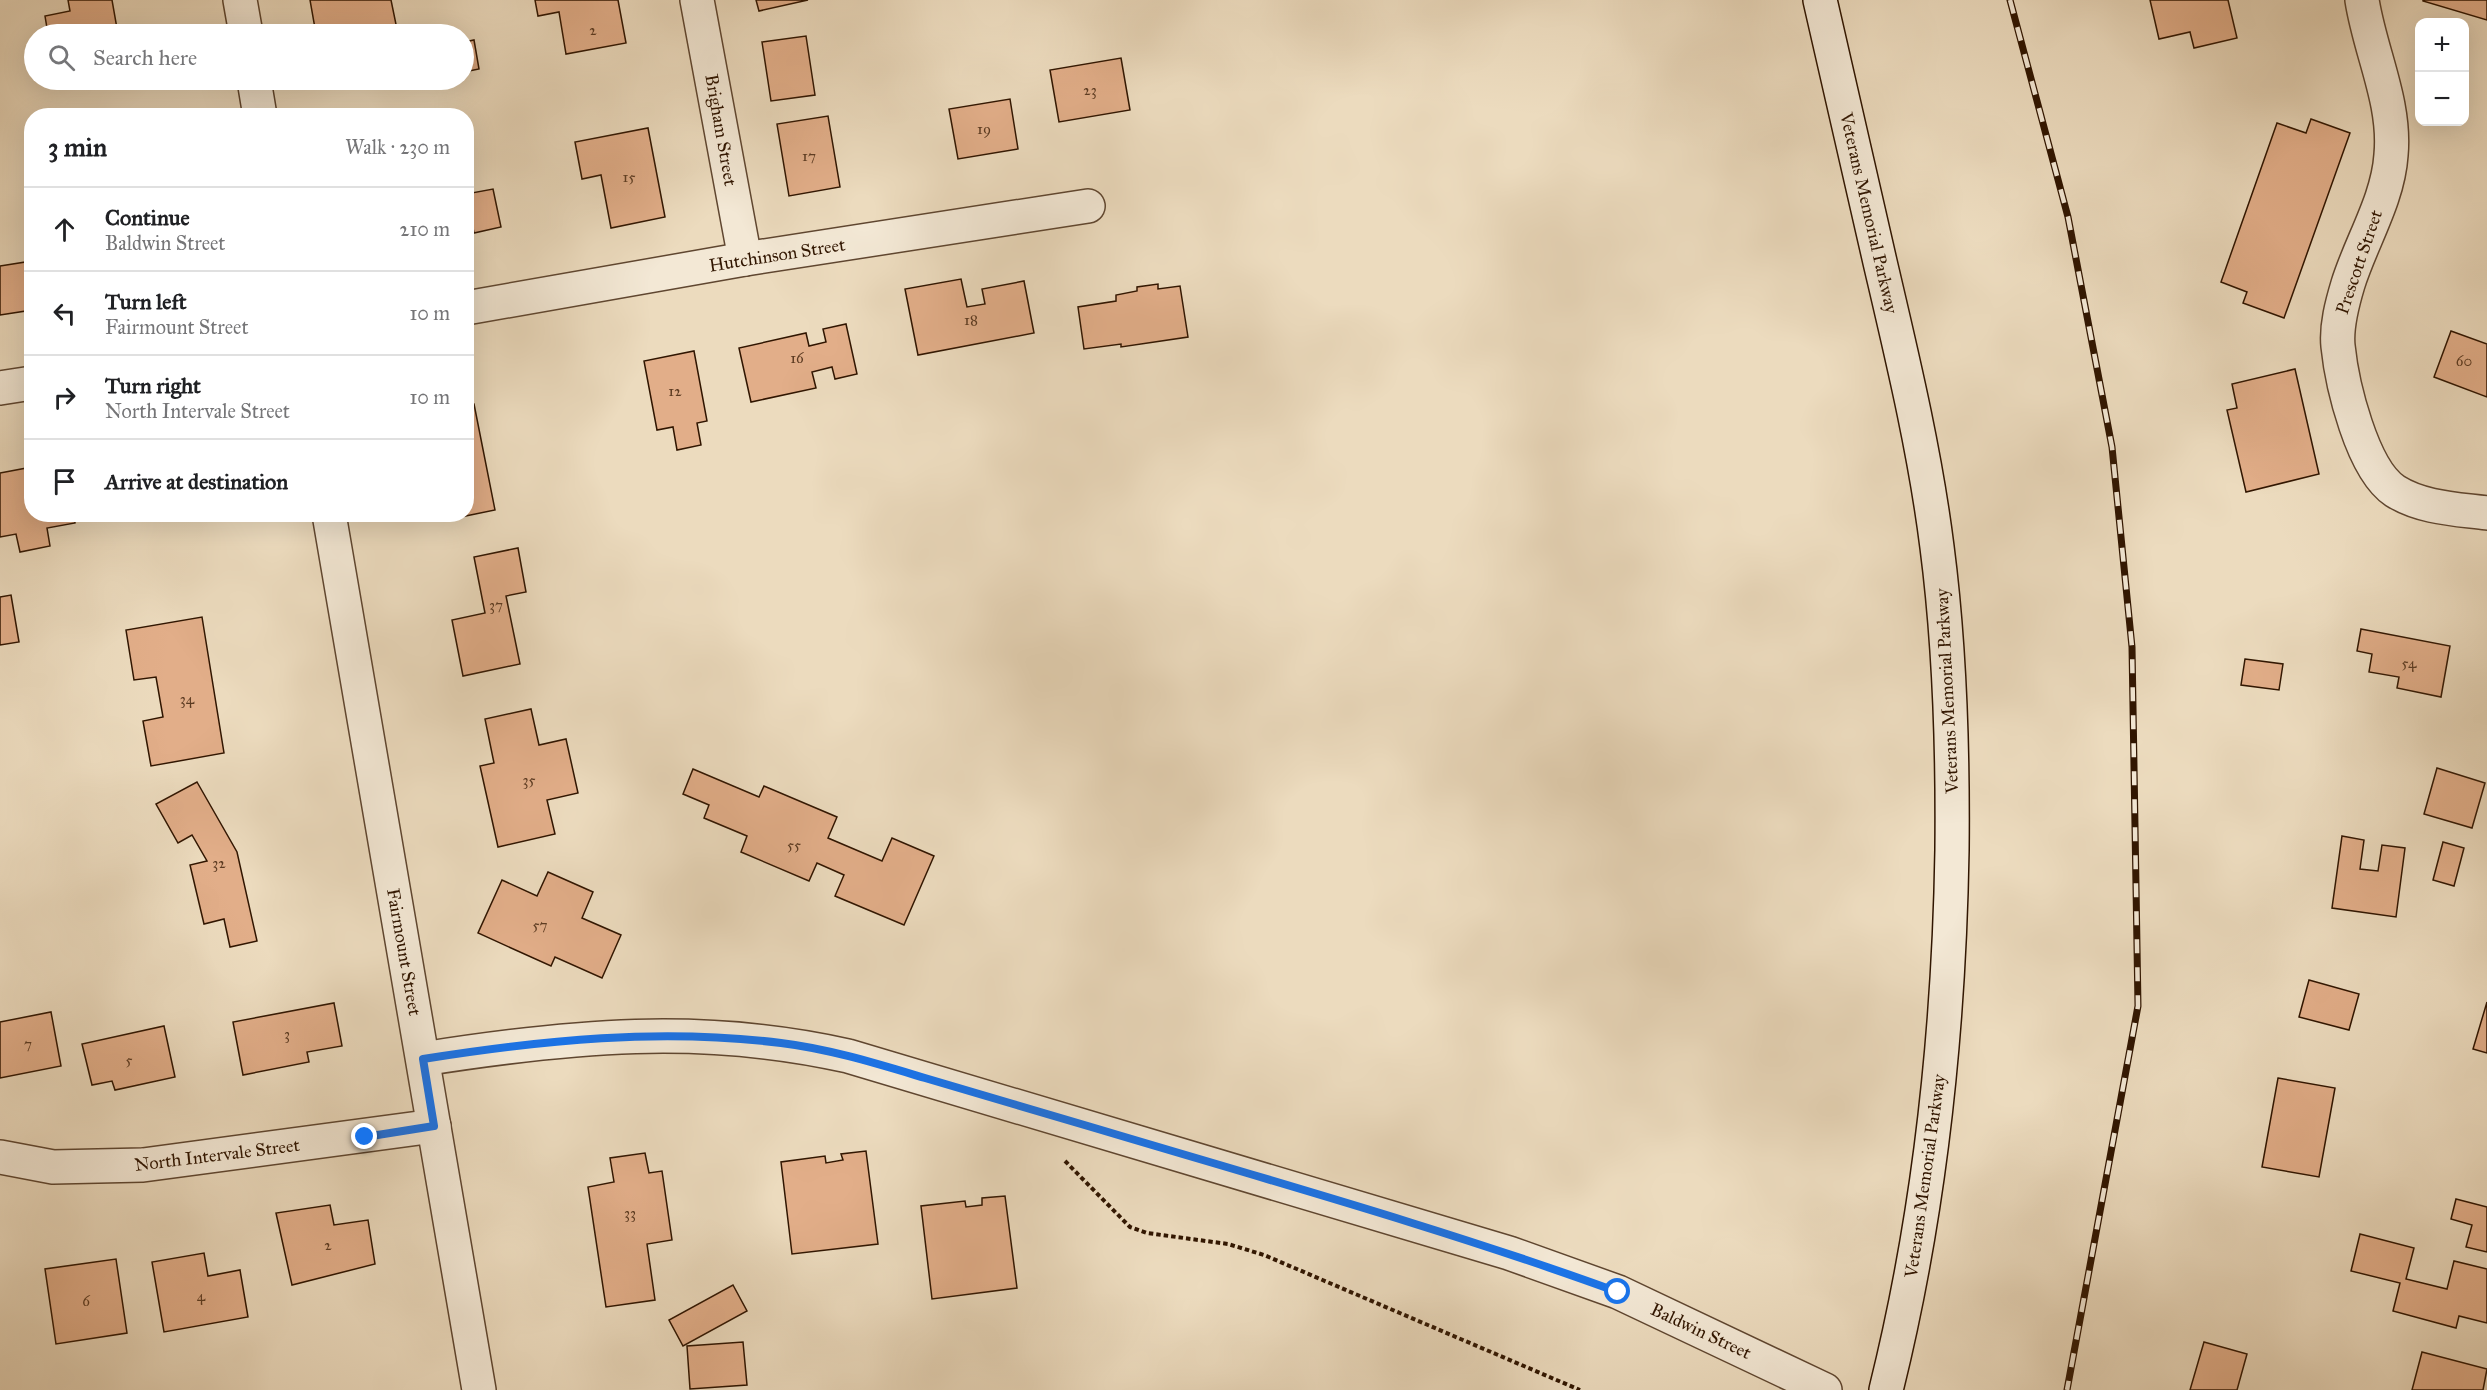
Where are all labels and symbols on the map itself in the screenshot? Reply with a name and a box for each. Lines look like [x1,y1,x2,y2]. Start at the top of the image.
house number: 2 [589,21,597,39]
street label: Brigham Street [699,72,742,188]
house number: 23 [1083,81,1097,99]
street label: Veterans Memorial Parkway [1835,110,1903,316]
house number: 19 [977,120,991,138]
house number: 17 [802,147,816,165]
house number: 15 [623,168,635,186]
street label: Prescott Street [2331,206,2387,317]
street label: Hutchinson Street [707,233,847,277]
house number: 18 [964,311,978,329]
house number: 16 [790,349,805,367]
house number: 60 [2456,352,2472,370]
house number: 12 [668,382,682,400]
street label: Veterans Memorial Parkway [1931,587,1963,795]
house number: 37 [489,596,503,614]
house number: 54 [2402,654,2417,672]
house number: 34 [180,690,195,708]
house number: 35 [523,771,536,789]
house number: 55 [787,836,801,854]
house number: 32 [212,854,226,872]
street label: Fairmount Street [382,887,426,1018]
house number: 57 [533,916,547,934]
house number: 3 [284,1025,290,1043]
house number: 7 [24,1035,32,1053]
house number: 5 [126,1051,133,1069]
street label: Veterans Memorial Parkway [1900,1072,1950,1280]
route end [351,1123,377,1149]
street label: North Intervale Street [133,1134,302,1176]
house number: 33 [624,1204,636,1222]
house number: 2 [324,1236,332,1254]
route start [1604,1278,1630,1304]
house number: 4 [197,1287,206,1305]
house number: 6 [82,1292,91,1310]
street label: Baldwin Street [1647,1298,1755,1364]

